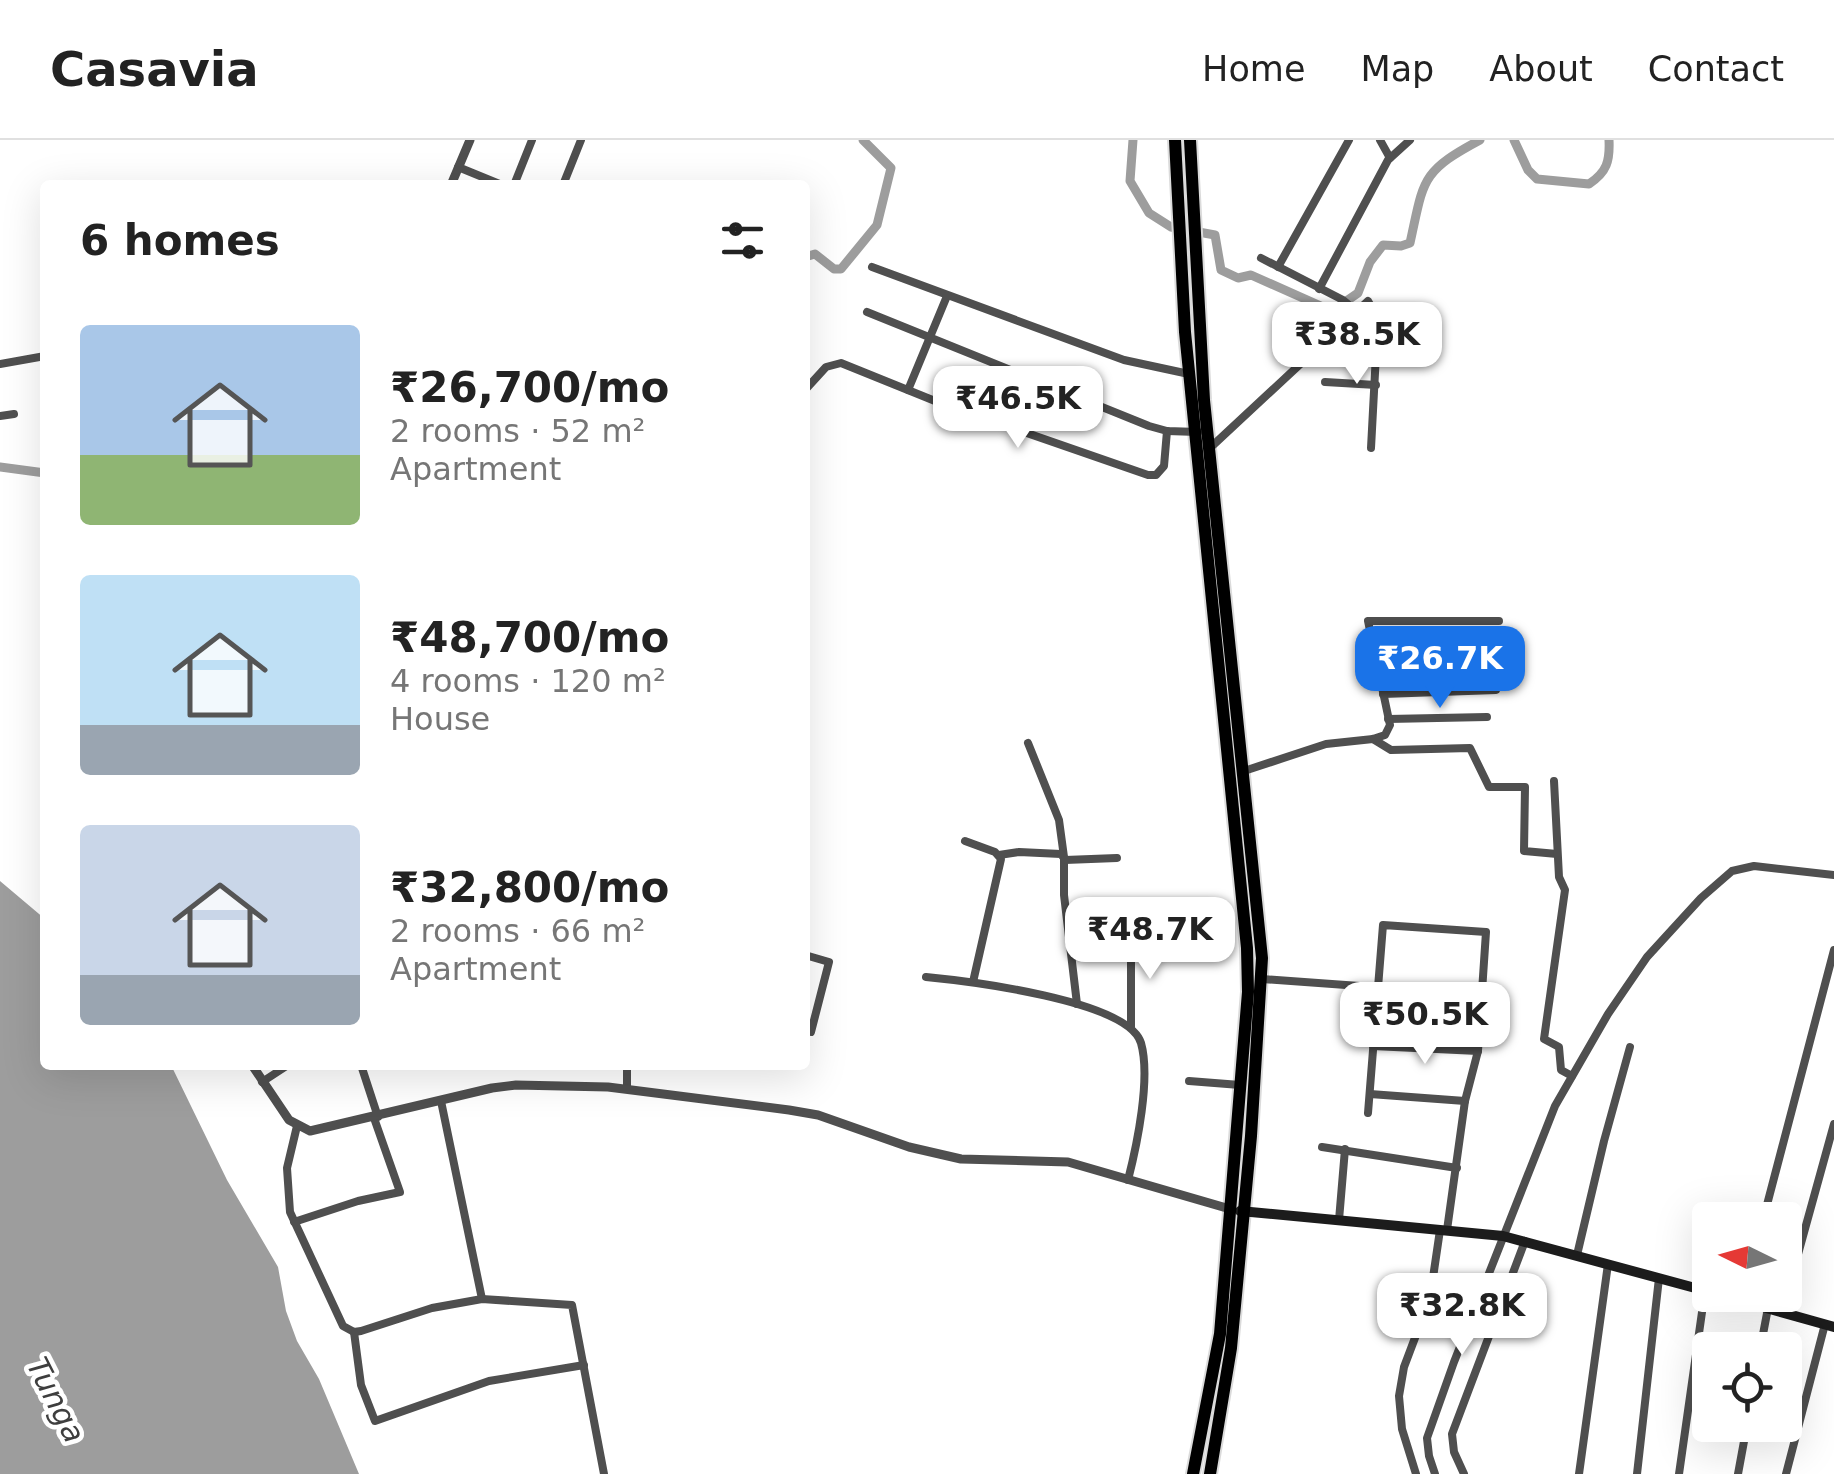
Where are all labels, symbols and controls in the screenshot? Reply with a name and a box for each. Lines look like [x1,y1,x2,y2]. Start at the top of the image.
text: Casavia [50,41,259,97]
text: Home [1202,49,1305,89]
text: Map [1360,49,1434,89]
text: About [1489,49,1593,89]
text: Contact [1648,49,1784,89]
icon: filters [715,213,770,268]
text: 6 homes [80,216,280,265]
pin: ₹38.5K [1276,302,1438,387]
text: ₹38.5K [1294,315,1420,353]
text: ₹26,700/mo [390,363,669,412]
icon: home [160,365,280,485]
pin: ₹46.5K [937,366,1099,451]
text: ₹46.5K [955,379,1081,417]
text: 2 rooms · 52 m² [390,412,645,450]
text: Apartment [390,450,561,488]
text: ₹48,700/mo [390,613,669,662]
icon: home [160,615,280,735]
pin: ₹26.7K [1359,626,1521,711]
text: ₹26.7K [1377,639,1503,677]
text: 4 rooms · 120 m² [390,662,666,700]
text: House [390,700,490,738]
text: ₹32,800/mo [390,863,669,912]
icon: home [160,865,280,985]
pin: ₹48.7K [1069,897,1231,982]
text: ₹48.7K [1087,910,1213,948]
text: 2 rooms · 66 m² [390,912,645,950]
text: Apartment [390,950,561,988]
pin: ₹50.5K [1344,982,1506,1067]
text: ₹50.5K [1362,995,1488,1033]
north arrow [1692,1202,1802,1312]
map controls [1692,1202,1802,1442]
pin: ₹32.8K [1381,1273,1543,1358]
text: ₹32.8K [1399,1286,1525,1324]
button: locate [1692,1332,1802,1442]
water label: Tunga [20,1352,92,1448]

